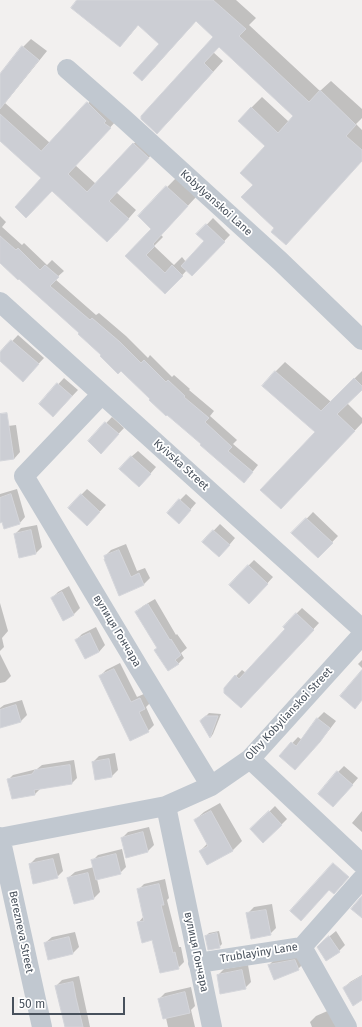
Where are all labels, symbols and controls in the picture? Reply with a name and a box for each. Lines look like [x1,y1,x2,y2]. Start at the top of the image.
street label: Kobylyanskoi Lane [177,167,255,239]
street label: Kyivska Street [151,437,211,493]
street label: вулиця Гончара [90,593,144,669]
street label: Olhy Kobylianskoi Street [243,665,335,763]
street label: Berezneva Street [6,890,36,974]
street label: вулиця Гончара [181,911,211,993]
street label: Trublayiny Lane [219,940,299,966]
scale bar [14,989,127,1015]
text: 50 m [19,997,45,1011]

